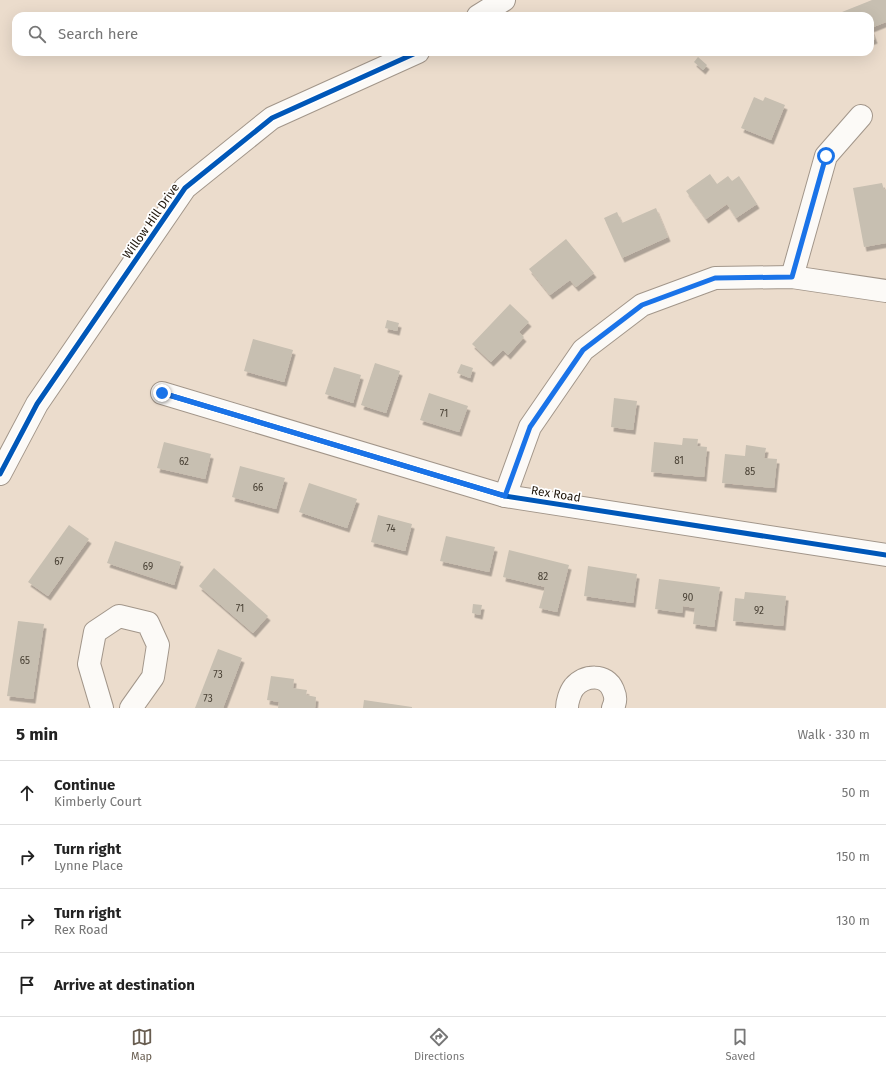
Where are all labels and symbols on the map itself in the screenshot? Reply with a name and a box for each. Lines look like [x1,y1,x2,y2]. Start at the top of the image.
route start [817,147,835,165]
street label: Willow Hill Drive [120,181,182,261]
route end [153,384,171,402]
house number: 71 [440,408,448,420]
house number: 81 [674,455,684,467]
house number: 62 [179,456,189,468]
house number: 85 [745,466,755,478]
house number: 66 [253,482,263,494]
street label: Rex Road [530,483,582,505]
house number: 74 [386,523,396,535]
house number: 67 [54,556,64,568]
house number: 69 [143,561,153,573]
house number: 82 [538,571,548,583]
house number: 90 [683,592,694,604]
house number: 71 [236,603,244,615]
house number: 92 [754,605,764,617]
house number: 65 [20,655,30,667]
house number: 73 [213,669,223,681]
house number: 73 [203,693,213,705]

